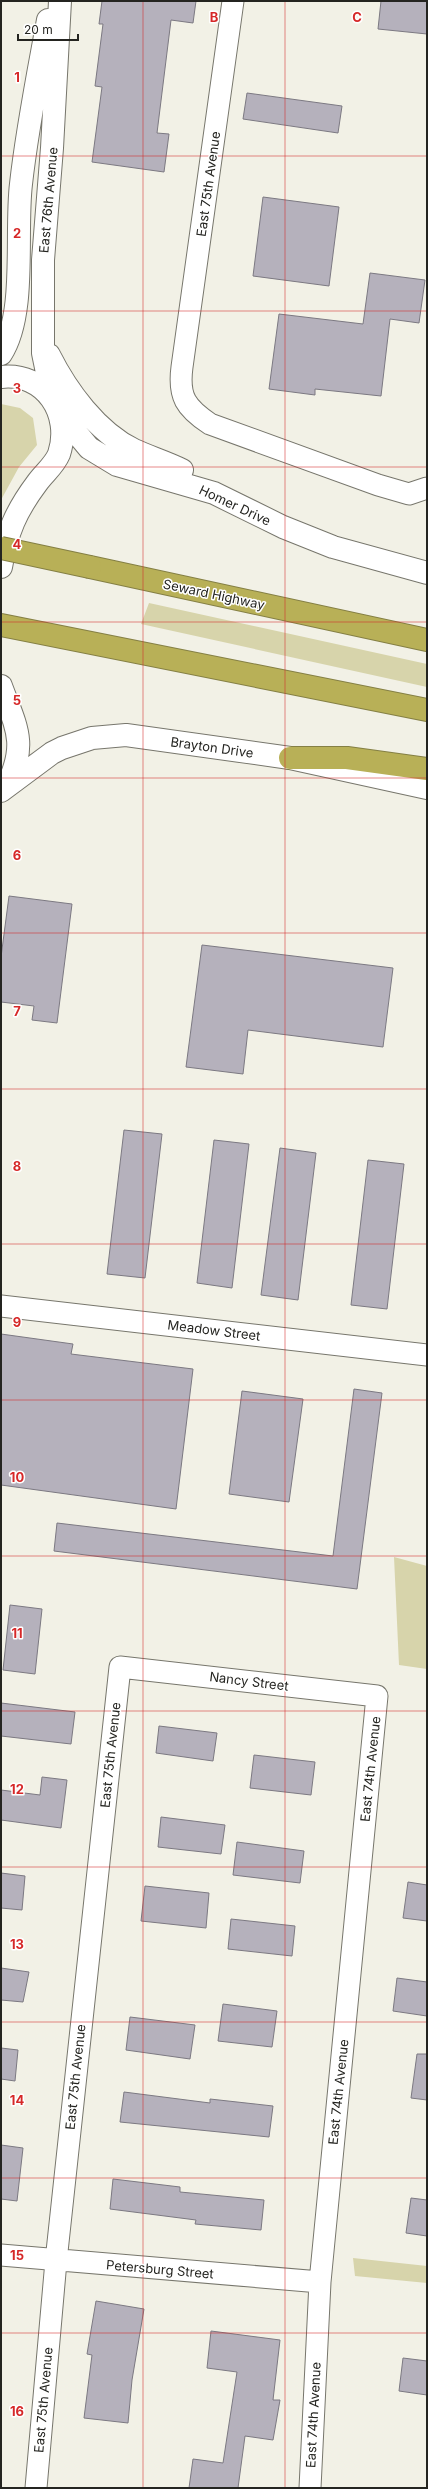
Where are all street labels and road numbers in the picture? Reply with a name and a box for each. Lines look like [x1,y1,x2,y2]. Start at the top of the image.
street label: East 75th Avenue [193,130,223,238]
street label: East 76th Avenue [35,146,61,254]
street label: Homer Drive [197,481,273,529]
street label: Seward Highway [162,575,266,613]
street label: Brayton Drive [170,733,254,761]
street label: Meadow Street [167,1316,261,1344]
street label: Nancy Street [209,1668,289,1694]
street label: East 75th Avenue [96,1701,124,1809]
street label: East 74th Avenue [356,1715,384,1823]
street label: East 75th Avenue [61,2023,89,2131]
street label: East 74th Avenue [324,2038,352,2146]
street label: Petersburg Street [106,2256,214,2282]
street label: East 75th Avenue [30,2346,56,2454]
street label: East 74th Avenue [302,2362,324,2468]

